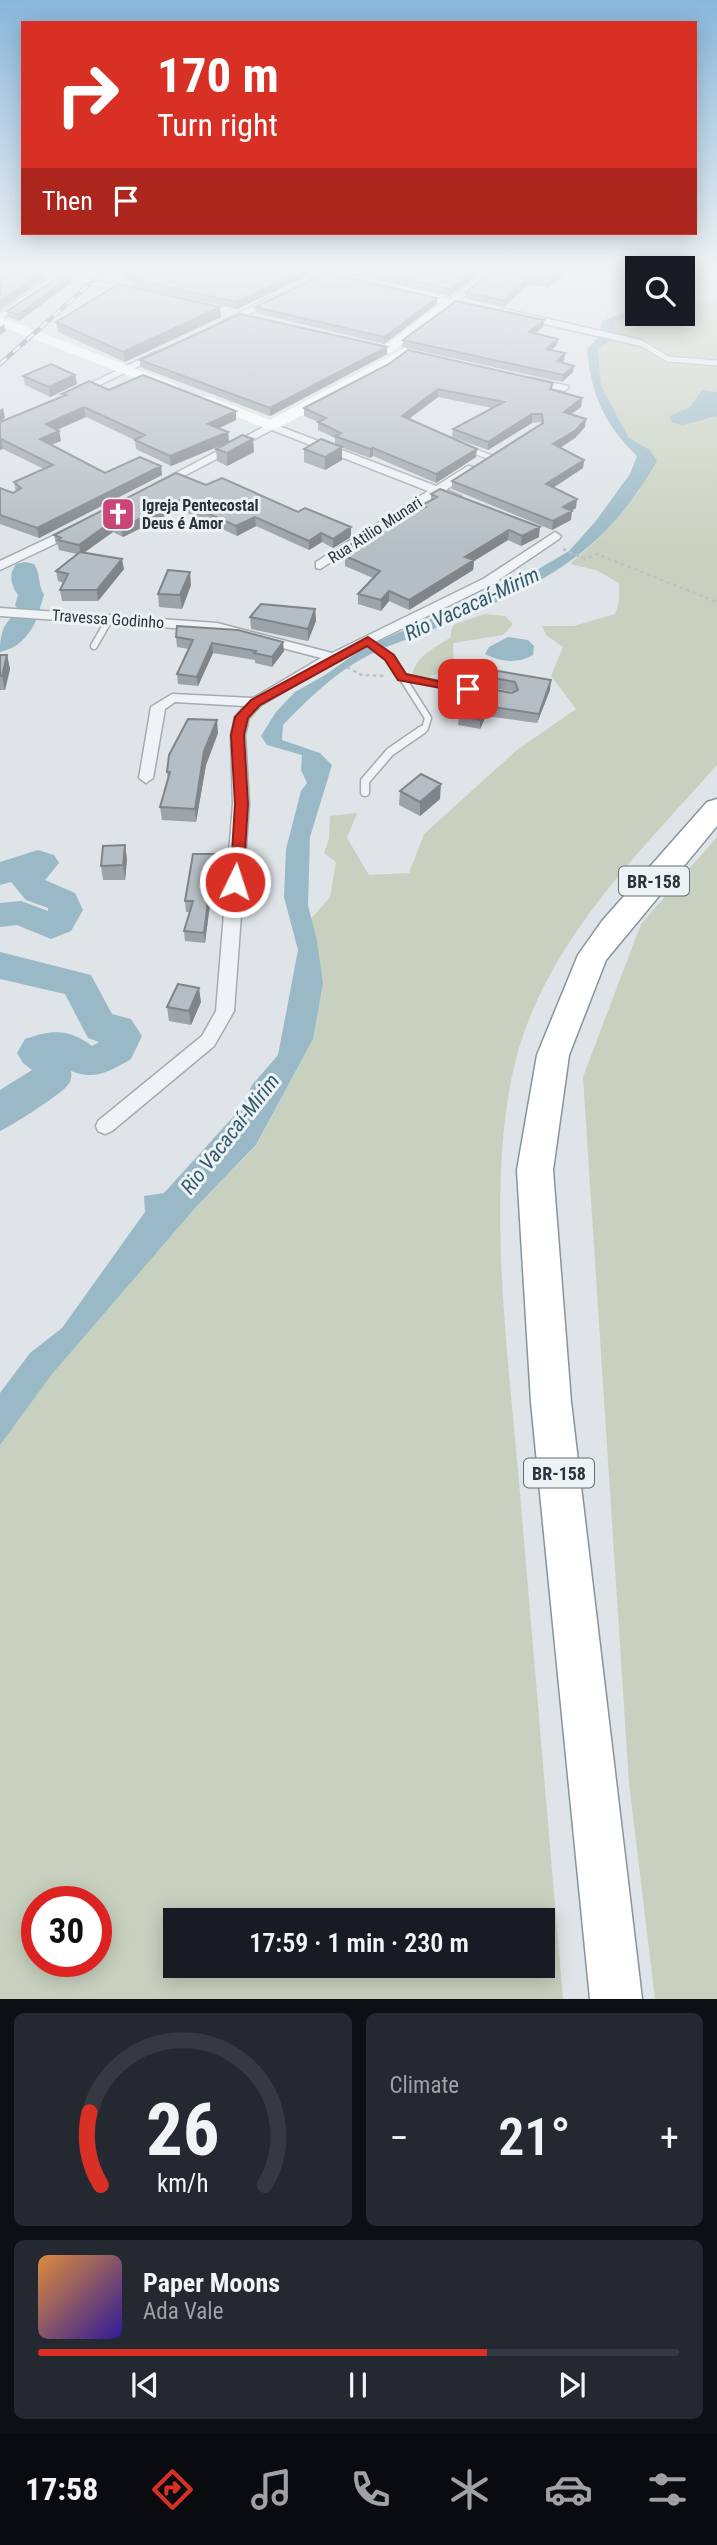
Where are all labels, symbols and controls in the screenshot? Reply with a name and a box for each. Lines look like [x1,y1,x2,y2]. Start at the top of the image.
text: 170 m [157,47,279,104]
icon: right [42,49,133,140]
text: Turn right [157,106,278,144]
icon: arrive [107,182,145,220]
text: Then [42,186,93,216]
map controls [625,256,695,326]
button: search [625,256,695,326]
street label: Rua Atilio Munari [325,493,425,567]
church icon: Igreja Pentecostal Deus é Amor [99,495,137,533]
place label: Igreja Pentecostal Deus é Amor [142,496,258,533]
water label: Rio Vacacaí-Mirim [401,562,543,646]
street label: Travessa Godinho [51,606,165,632]
pin [438,659,498,719]
icon: arrive [449,670,487,708]
position arrow [198,845,272,919]
road number: BR-158 [619,866,689,896]
water label: Rio Vacacaí-Mirim [176,1069,284,1199]
road number: BR-158 [524,1458,594,1488]
speed limit sign: 30 [21,1886,112,1977]
text: 17:59 · 1 min · 230 m [249,1928,469,1958]
text: Climate [390,2072,459,2099]
text: 26 [146,2088,220,2174]
text: 21° [498,2107,570,2168]
text: − [390,2116,409,2160]
text: + [660,2116,679,2160]
text: km/h [157,2169,208,2198]
text: Paper Moons [143,2268,280,2298]
text: Ada Vale [143,2298,223,2325]
icon: previous [126,2366,164,2404]
icon: pause [339,2366,377,2404]
icon: next [553,2366,591,2404]
icon: directions [148,2465,197,2514]
icon: music [247,2465,296,2514]
icon: phone [346,2465,395,2514]
icon: climate [445,2465,494,2514]
icon: car [544,2465,593,2514]
icon: filters [643,2465,692,2514]
text: 17:58 [25,2470,98,2508]

